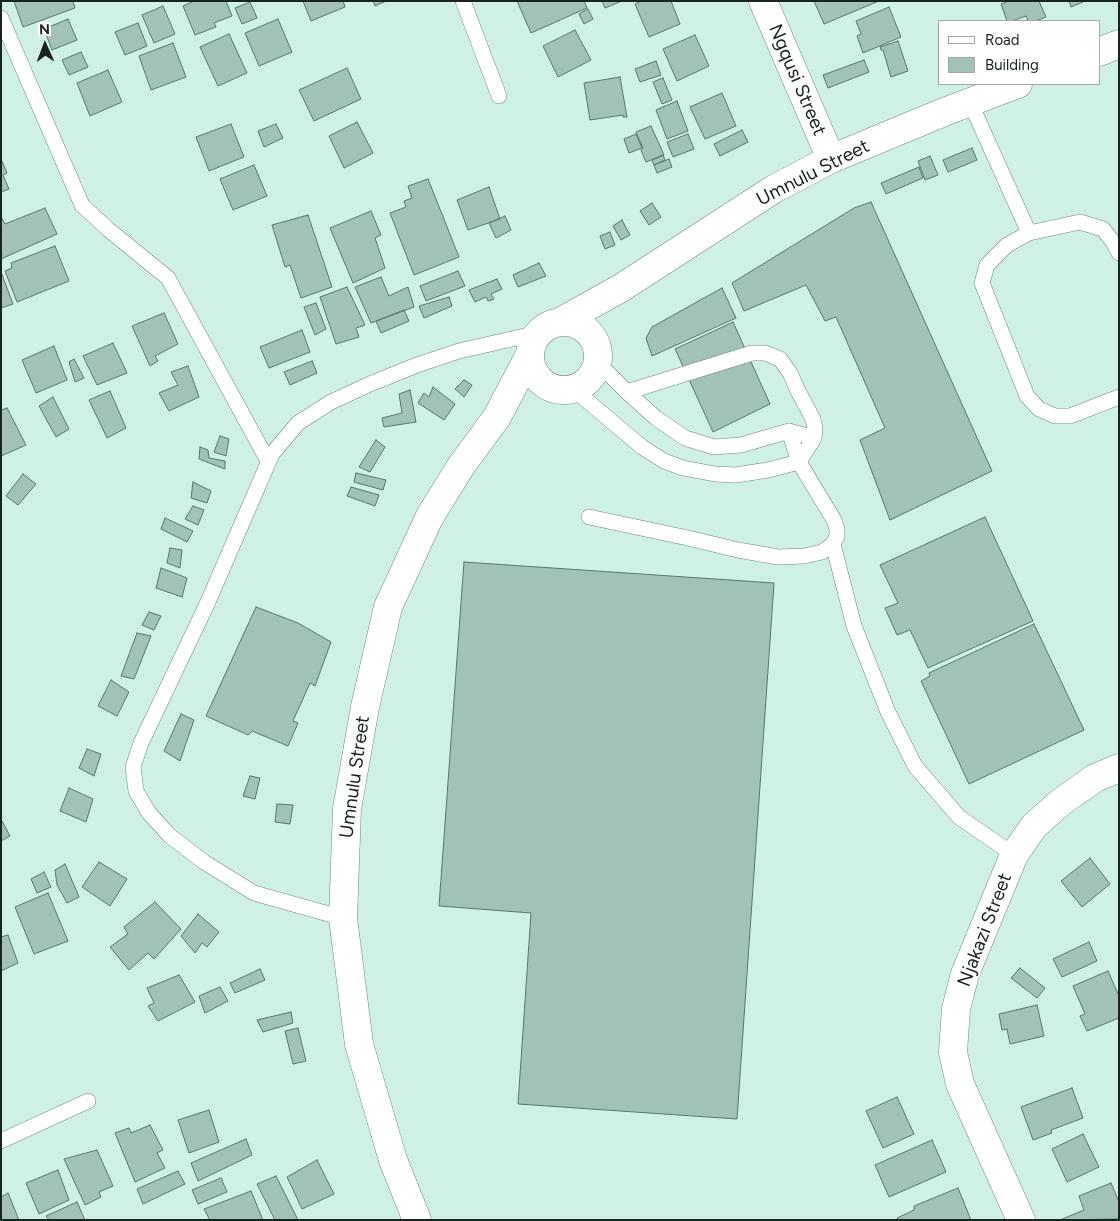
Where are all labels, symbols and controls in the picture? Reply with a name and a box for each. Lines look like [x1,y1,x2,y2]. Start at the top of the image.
north arrow [20,20,70,70]
legend [938,20,1100,85]
text: N [39,21,50,38]
street label: Ngqusi Street [763,21,831,139]
text: Road [985,31,1020,49]
text: Building [985,56,1039,74]
street label: Umnulu Street [753,135,873,211]
street label: Umnulu Street [335,714,375,840]
street label: Njakazi Street [953,870,1017,990]

